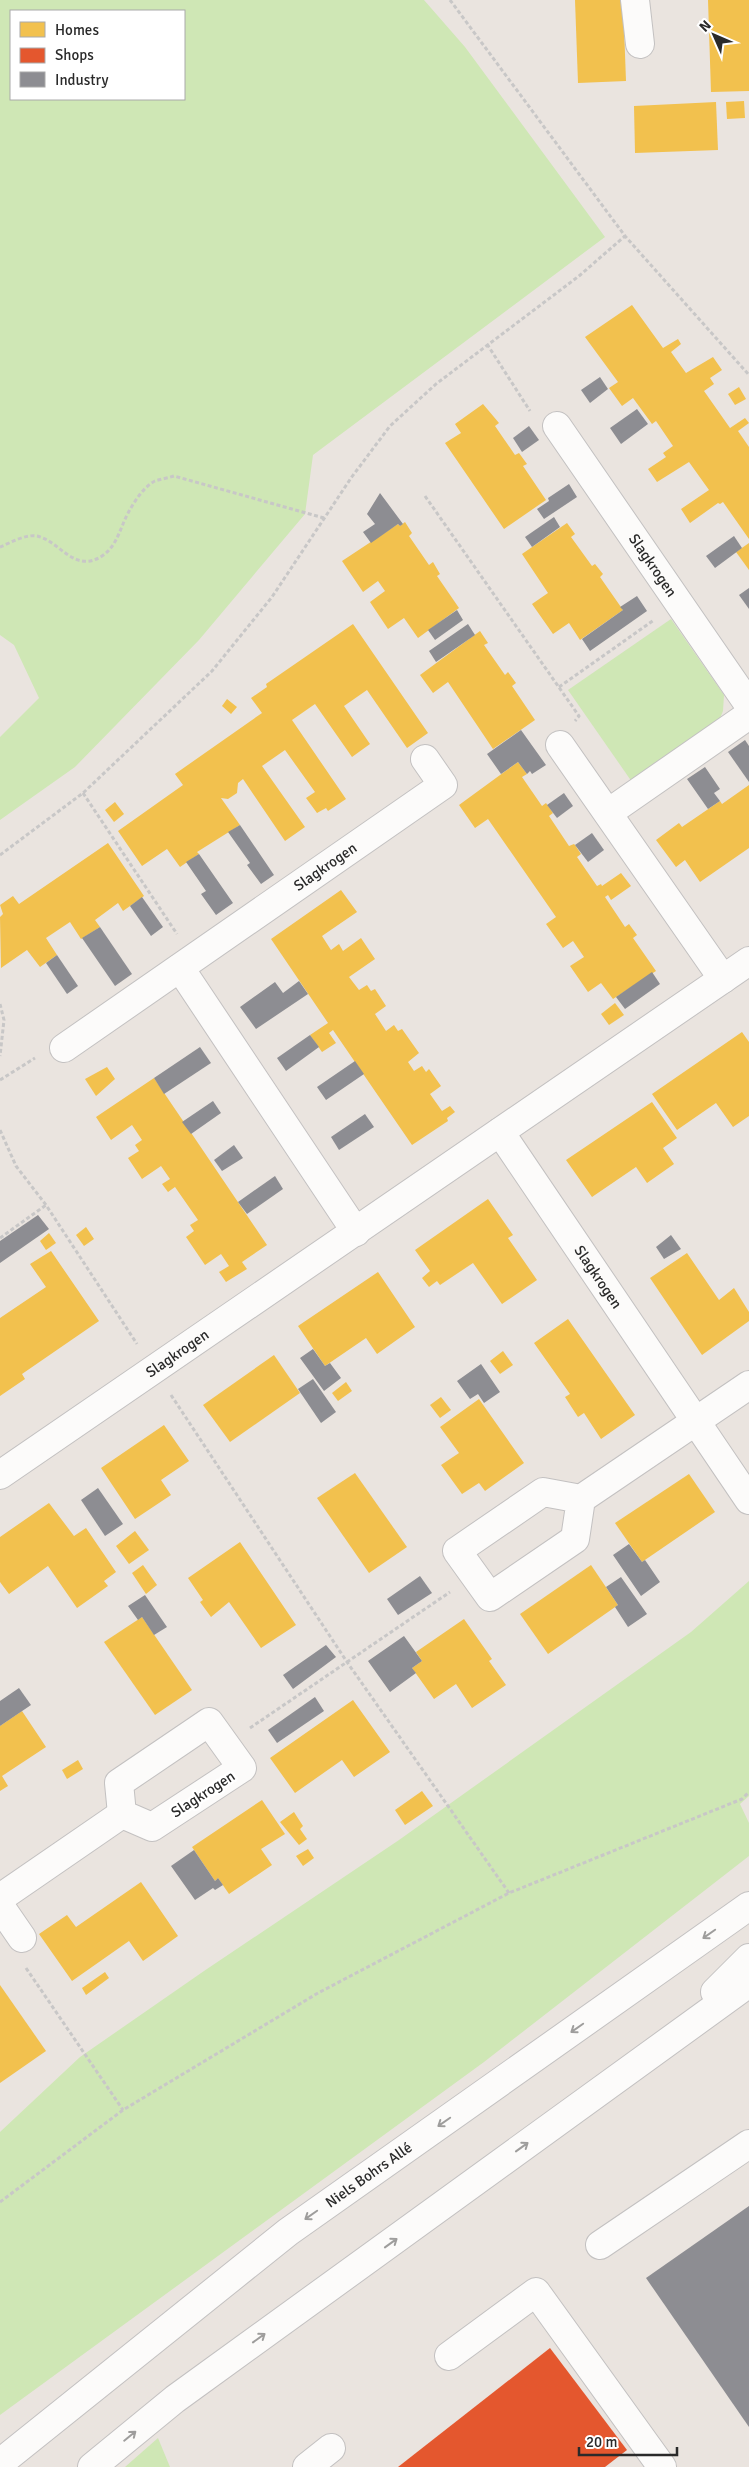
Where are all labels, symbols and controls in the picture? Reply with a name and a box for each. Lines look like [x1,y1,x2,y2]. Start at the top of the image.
legend [10,10,185,100]
north arrow [689,10,739,60]
text: N [696,17,715,36]
text: Homes [55,21,99,39]
text: Shops [55,46,94,64]
text: Industry [55,71,108,89]
street label: Slagkrogen [625,530,681,600]
street label: Slagkrogen [290,839,360,895]
street label: Slagkrogen [570,1242,626,1312]
street label: Slagkrogen [142,1325,212,1381]
street label: Slagkrogen [168,1767,238,1821]
one-way arrow [702,1929,716,1939]
one-way arrow [570,2023,584,2033]
one-way arrow [438,2116,451,2127]
street label: Niels Bohrs Allé [322,2138,415,2212]
one-way arrow [515,2142,529,2152]
one-way arrow [304,2210,318,2220]
one-way arrow [384,2238,398,2248]
one-way arrow [252,2333,266,2343]
scale bar [579,2424,676,2456]
one-way arrow [123,2431,136,2442]
text: 20 m [586,2433,617,2451]

